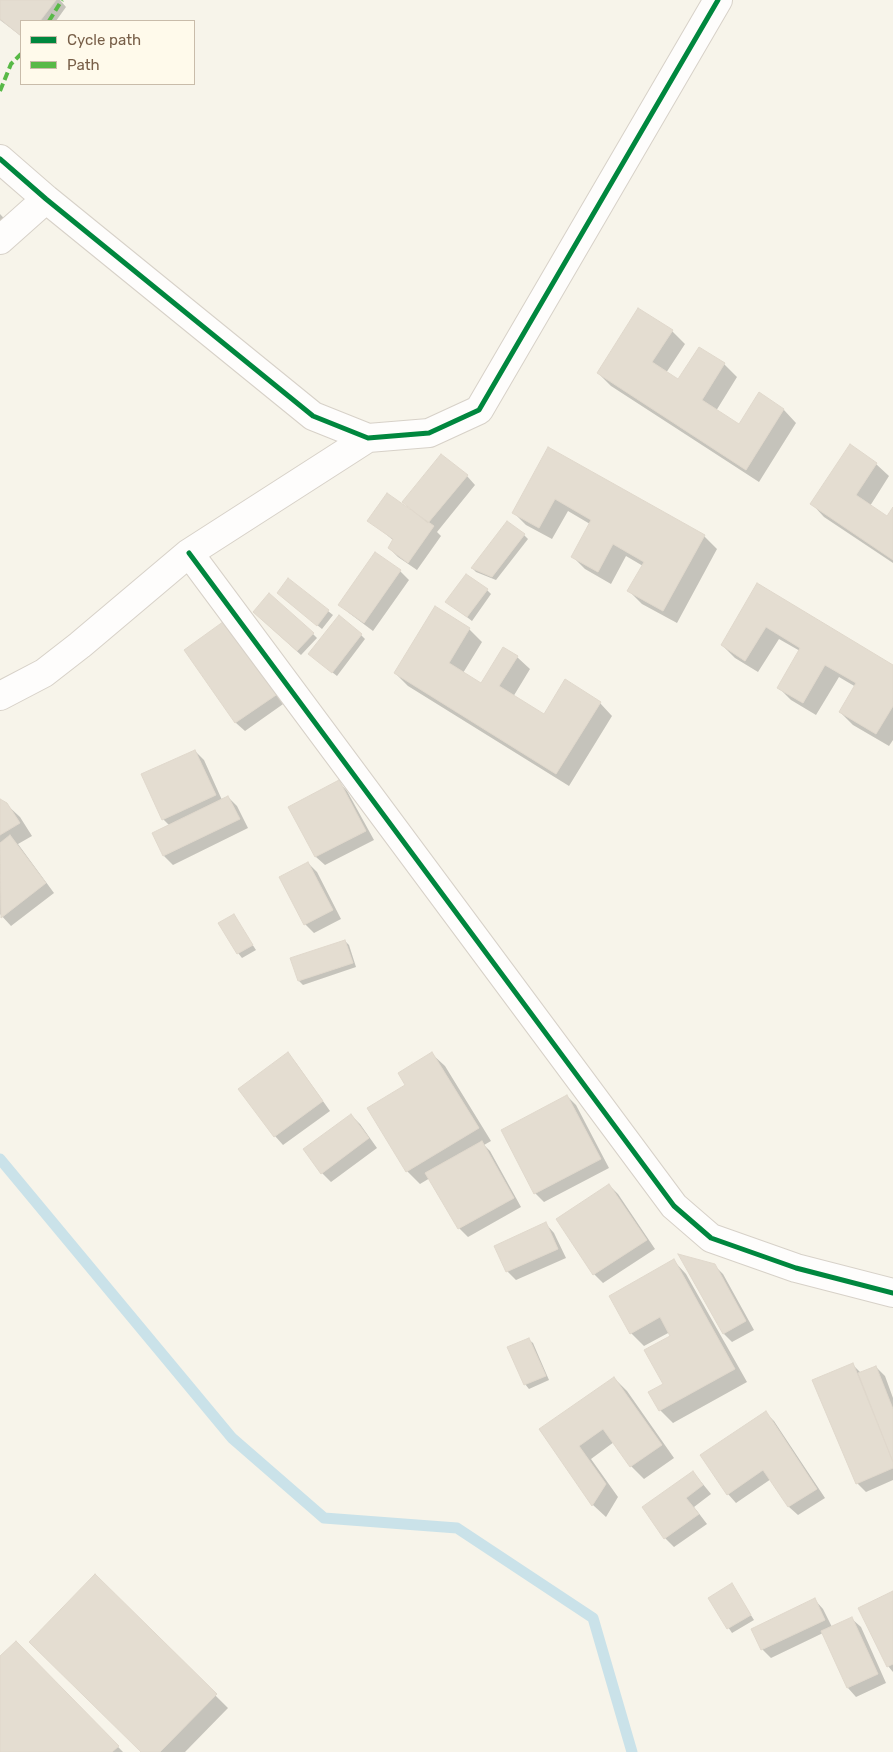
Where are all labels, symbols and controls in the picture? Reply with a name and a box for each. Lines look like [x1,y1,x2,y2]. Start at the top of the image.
legend [20,20,195,85]
text: Cycle path [67,31,141,49]
text: Path [67,56,100,74]

